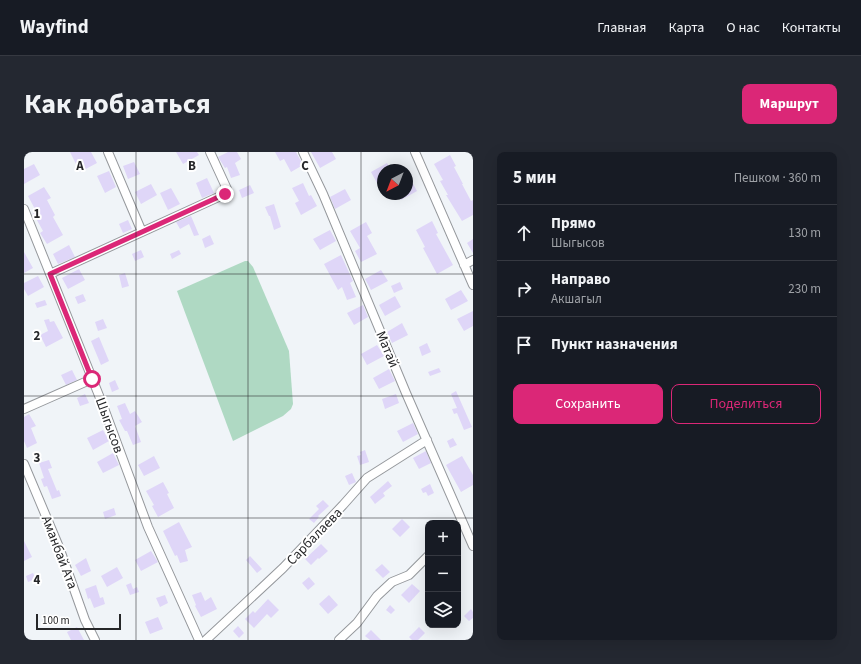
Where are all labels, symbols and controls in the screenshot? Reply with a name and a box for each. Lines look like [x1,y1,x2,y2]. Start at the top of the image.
text: Wayfind [20,14,89,41]
text: Главная [597,18,646,38]
text: Карта [668,18,704,38]
text: О нас [726,18,760,38]
text: Контакты [782,18,841,38]
text: Как добраться [24,84,211,124]
button: Маршрут [742,84,837,124]
text: A [75,157,84,175]
text: B [188,157,196,175]
text: C [301,157,309,175]
north arrow [377,164,413,200]
text: 5 мин [513,166,556,190]
text: Пешком · 360 m [734,169,821,187]
route end [216,185,234,203]
text: 1 [34,205,41,223]
text: Прямо [551,213,596,234]
icon: ahead [513,222,535,244]
text: 130 m [788,224,821,242]
text: Шыгысов [551,234,605,252]
text: Направо [551,269,610,290]
icon: right [513,278,535,300]
text: 230 m [788,280,821,298]
text: Акшагыл [551,290,602,308]
text: 2 [34,327,41,345]
street label: Матай [370,328,404,371]
icon: arrive [513,334,535,356]
text: Пункт назначения [551,334,678,355]
route start [83,370,101,388]
button: Сохранить [513,384,663,424]
button: Поделиться [671,384,821,424]
street label: Шыгысов [90,395,128,456]
text: 3 [34,449,41,467]
street label: Сарбалаева [282,504,347,570]
street label: Аманбай Ата [36,513,82,592]
map controls [425,520,461,628]
button: + [425,520,461,556]
button: − [425,556,461,592]
text: 4 [34,571,41,589]
button: layers [425,592,461,628]
scale bar [36,612,121,631]
text: 100 m [42,613,70,628]

